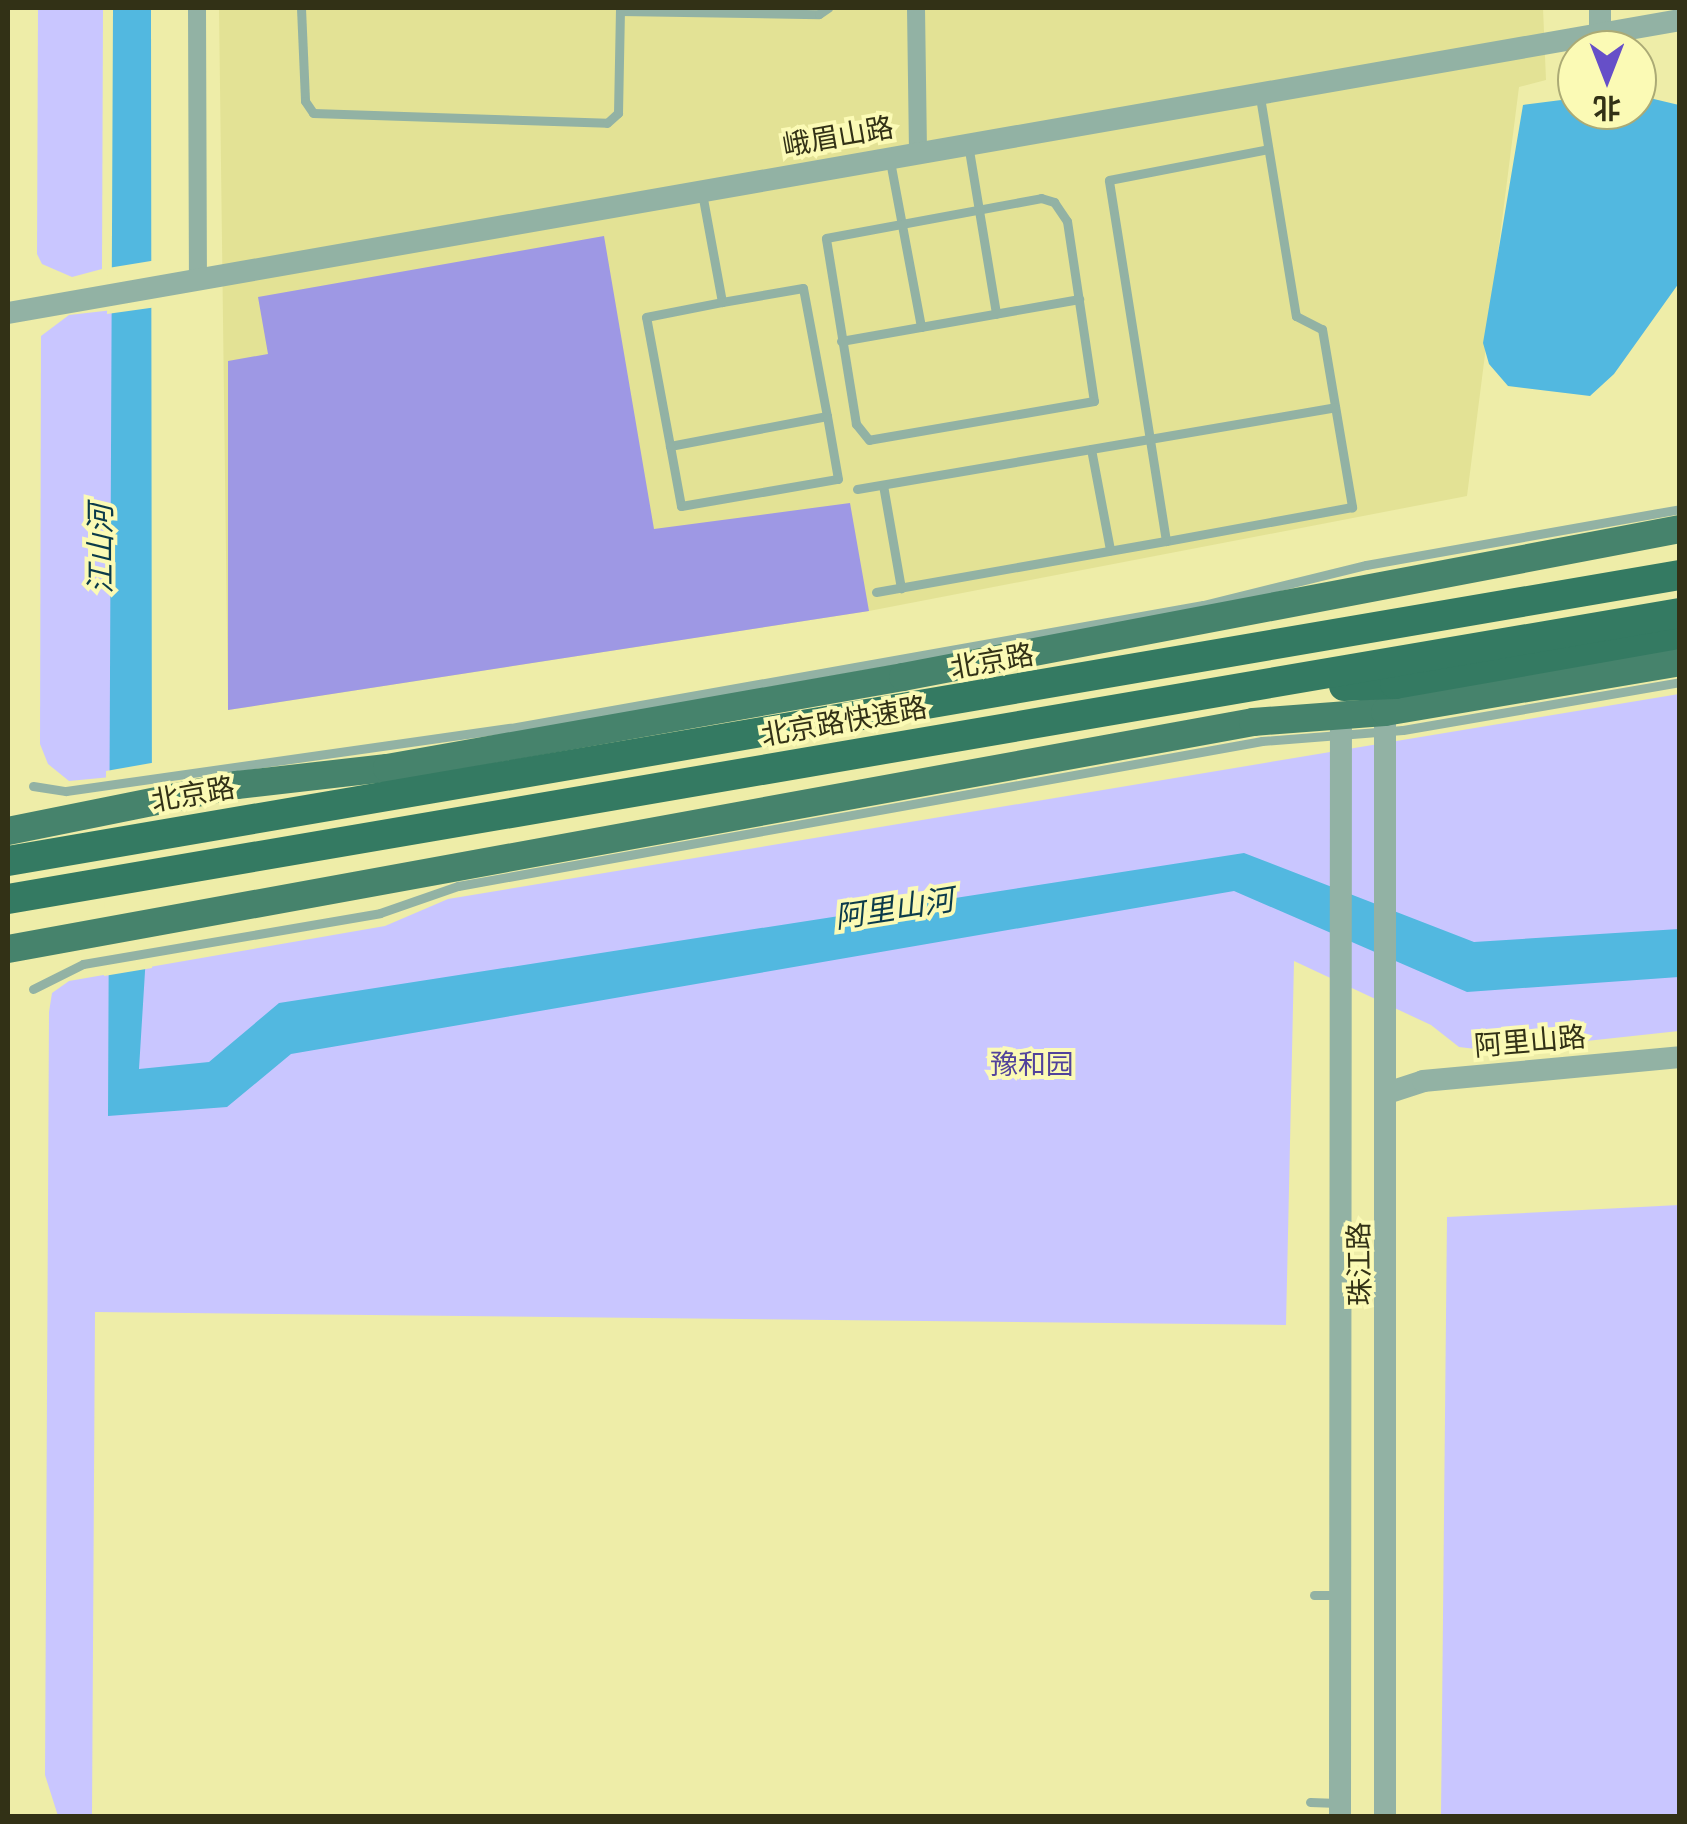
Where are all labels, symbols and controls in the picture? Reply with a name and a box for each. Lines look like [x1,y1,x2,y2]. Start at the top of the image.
north arrow [1557,30,1657,130]
text: 北 [1593,90,1621,127]
street label: 峨眉山路 [780,110,896,162]
water label: 江山河 [82,504,118,594]
street label: 北京路 [948,637,1036,685]
street label: 北京路快速路 [758,690,930,752]
street label: 北京路 [149,770,237,818]
water label: 阿里山河 [832,881,956,935]
street label: 阿里山路 [1473,1019,1587,1063]
park label: 豫和园 [990,1047,1074,1081]
street label: 珠江路 [1341,1222,1377,1306]

